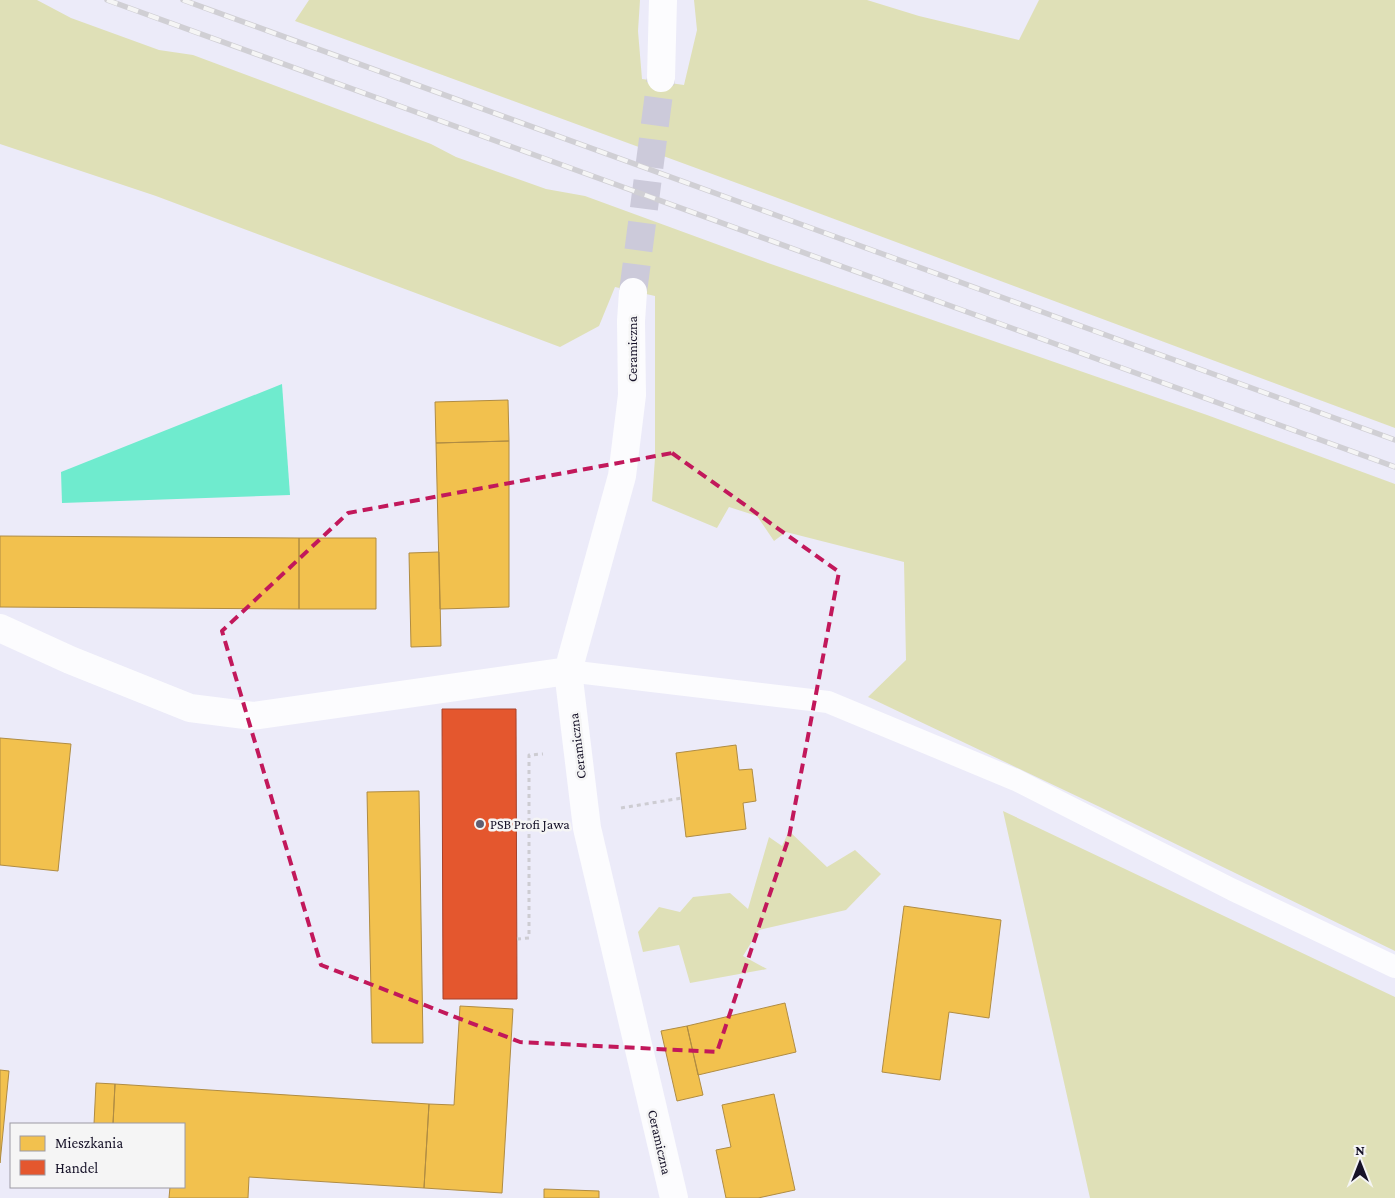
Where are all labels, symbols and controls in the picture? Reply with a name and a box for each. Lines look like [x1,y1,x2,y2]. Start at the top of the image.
street label: Ceramiczna [624,315,640,382]
street label: Ceramiczna [565,712,589,780]
place label: PSB Profi Jawa [490,816,570,832]
marker: PSB Profi Jawa [474,818,486,830]
street label: Ceramiczna [645,1108,675,1177]
legend [10,1123,185,1188]
text: Mieszkania [55,1135,123,1151]
north arrow [1335,1138,1385,1188]
text: N [1355,1142,1365,1158]
text: Handel [55,1160,98,1176]

